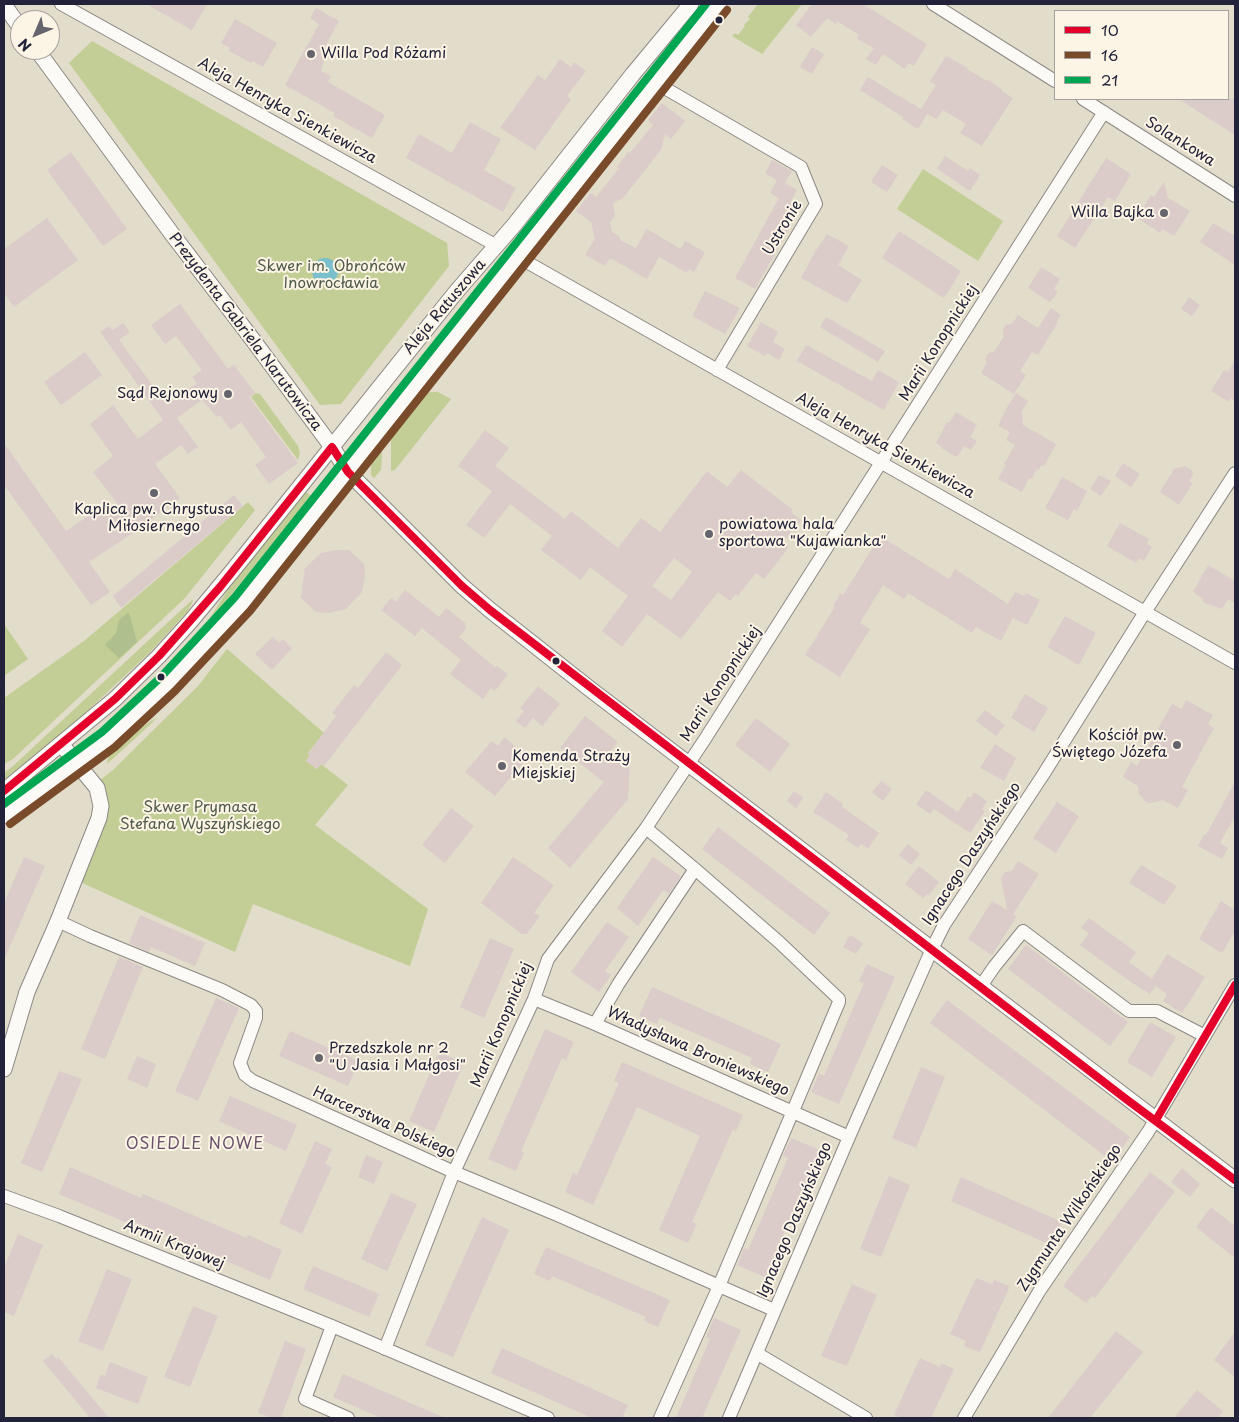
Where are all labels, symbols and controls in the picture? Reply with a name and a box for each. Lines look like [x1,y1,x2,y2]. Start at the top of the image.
north arrow [10,10,60,60]
legend [1054,10,1229,100]
unlabelled marker [714,15,724,25]
text: 10 [1101,18,1119,41]
text: N [13,34,36,57]
text: 16 [1101,43,1118,66]
place label: Willa Pod Różami [321,45,446,63]
marker: Willa Pod Różami [305,48,317,60]
street label: Aleja Henryka Sienkiewicza [195,54,379,168]
text: 21 [1101,68,1118,91]
street label: Solankowa [1142,114,1218,170]
street label: Ustronie [760,197,806,259]
place label: Willa Bajka [1071,204,1154,222]
marker: Willa Bajka [1158,207,1170,219]
street label: Prezydenta Gabriela Narutowicza [165,229,325,435]
street label: Aleja Ratuszowa [400,256,490,358]
park label: Skwer im. Obrońców Inowrocławia [256,258,406,293]
street label: Marii Konopnickiej [896,281,982,405]
place label: Sąd Rejonowy [117,385,218,403]
marker: Sąd Rejonowy [222,388,234,400]
street label: Aleja Henryka Sienkiewicza [793,389,977,503]
marker: Kaplica pw. Chrystusa Miłosiernego [148,487,160,499]
place label: Kaplica pw. Chrystusa Miłosiernego [74,501,234,536]
place label: powiatowa hala sportowa "Kujawianka" [719,516,886,551]
marker: powiatowa hala sportowa "Kujawianka" [703,528,715,540]
street label: Marii Konopnickiej [677,623,765,745]
unlabelled marker [551,656,561,666]
unlabelled marker [156,672,166,682]
place label: Kościół pw. Świętego Józefa [1052,727,1167,762]
marker: Kościół pw. Świętego Józefa [1171,739,1183,751]
place label: Komenda Straży Miejskiej [512,748,630,783]
marker: Komenda Straży Miejskiej [496,760,508,772]
street label: Ignacego Daszyńskiego [919,779,1025,929]
park label: Skwer Prymasa Stefana Wyszyńskiego [119,799,281,834]
street label: Marii Konopnickiej [468,960,536,1090]
street label: Władysława Broniewskiego [604,1004,792,1100]
place label: Przedszkole nr 2 "U Jasia i Małgosi" [329,1040,466,1075]
marker: Przedszkole nr 2 "U Jasia i Małgosi" [313,1052,325,1064]
street label: Harcerstwa Polskiego [310,1083,458,1163]
district label: OSIEDLE NOWE [124,1135,266,1155]
street label: Ignacego Daszyńskiego [754,1140,836,1300]
street label: Zygmunta Wilkońskiego [1014,1141,1126,1295]
street label: Armii Krajowej [121,1217,227,1273]

